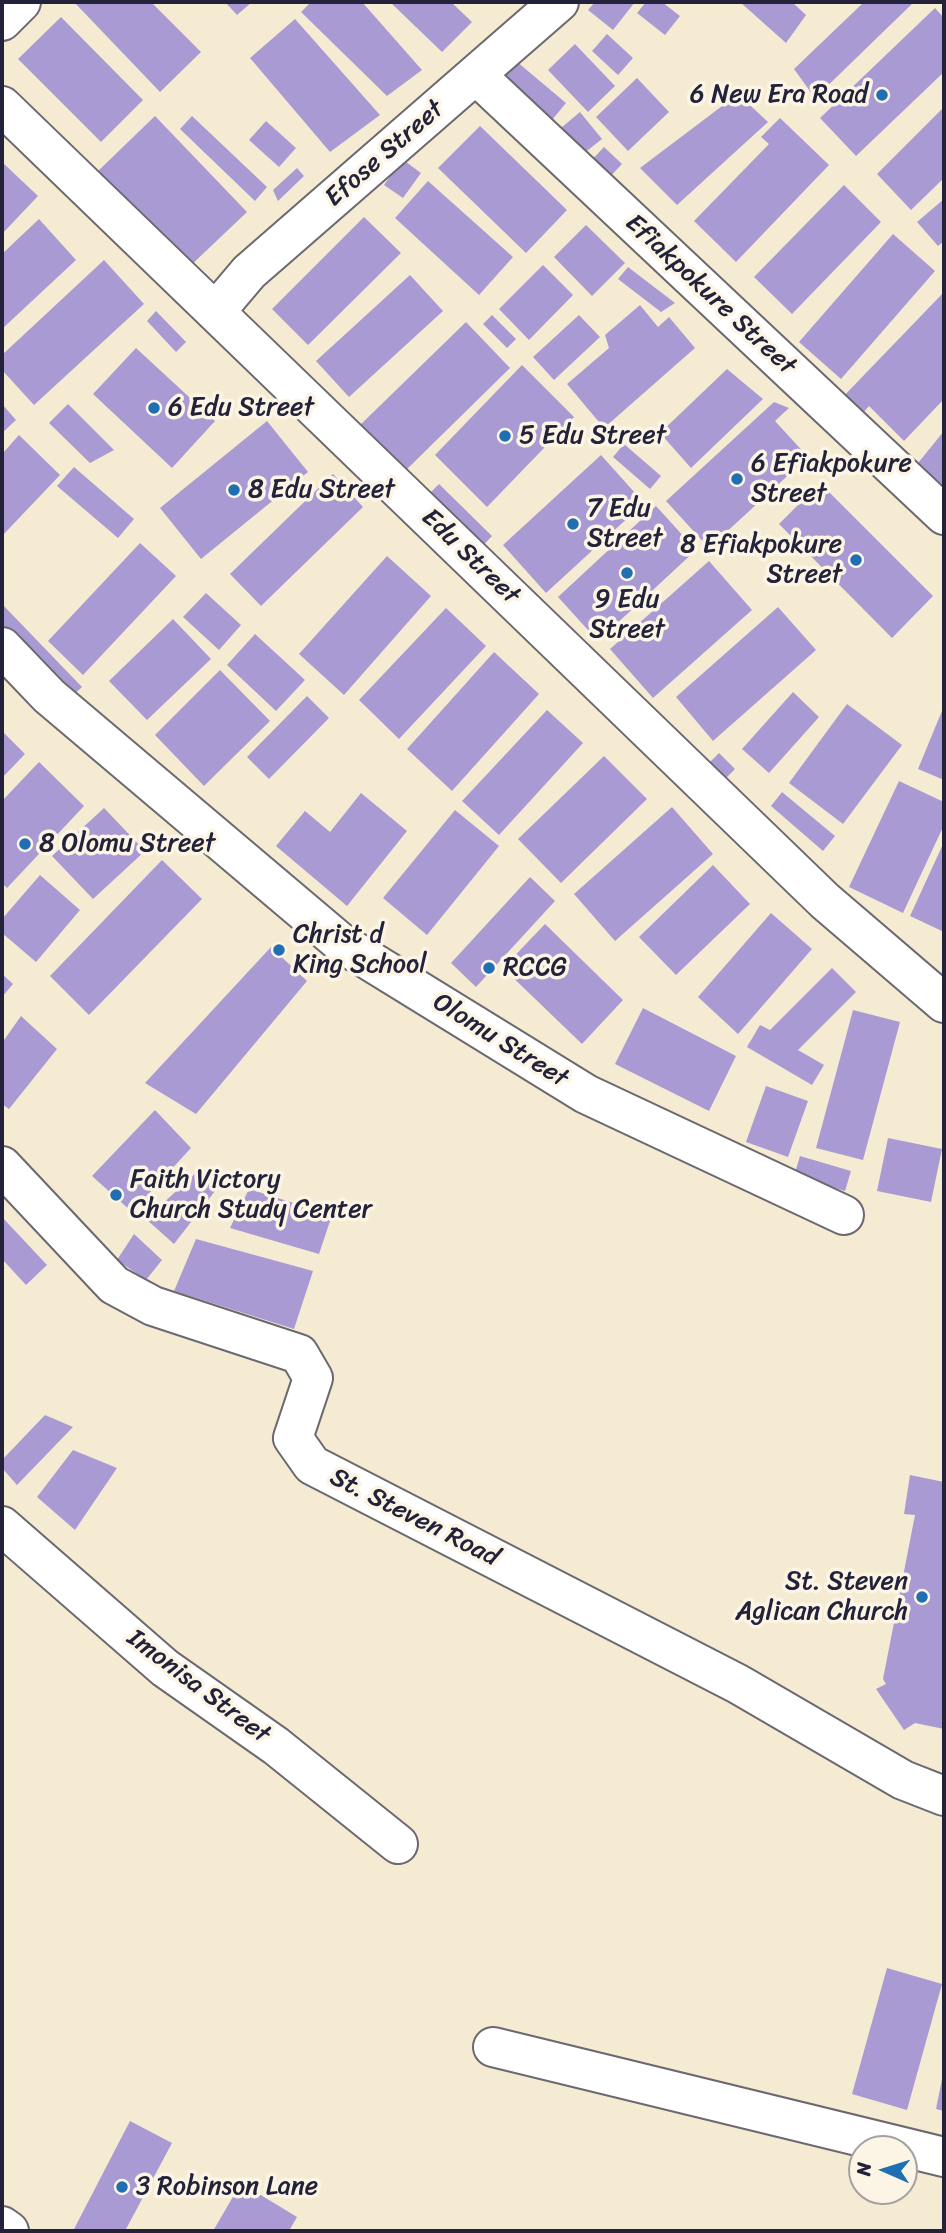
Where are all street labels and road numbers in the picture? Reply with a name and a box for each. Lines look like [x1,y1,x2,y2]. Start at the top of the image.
street label: Efose Street [319,94,451,214]
street label: Efiakpokure Street [618,208,802,382]
street label: Edu Street [414,503,526,611]
street label: Olomu Street [427,987,573,1095]
street label: St. Steven Road [324,1462,504,1574]
street label: Imonisa Street [120,1623,276,1751]

